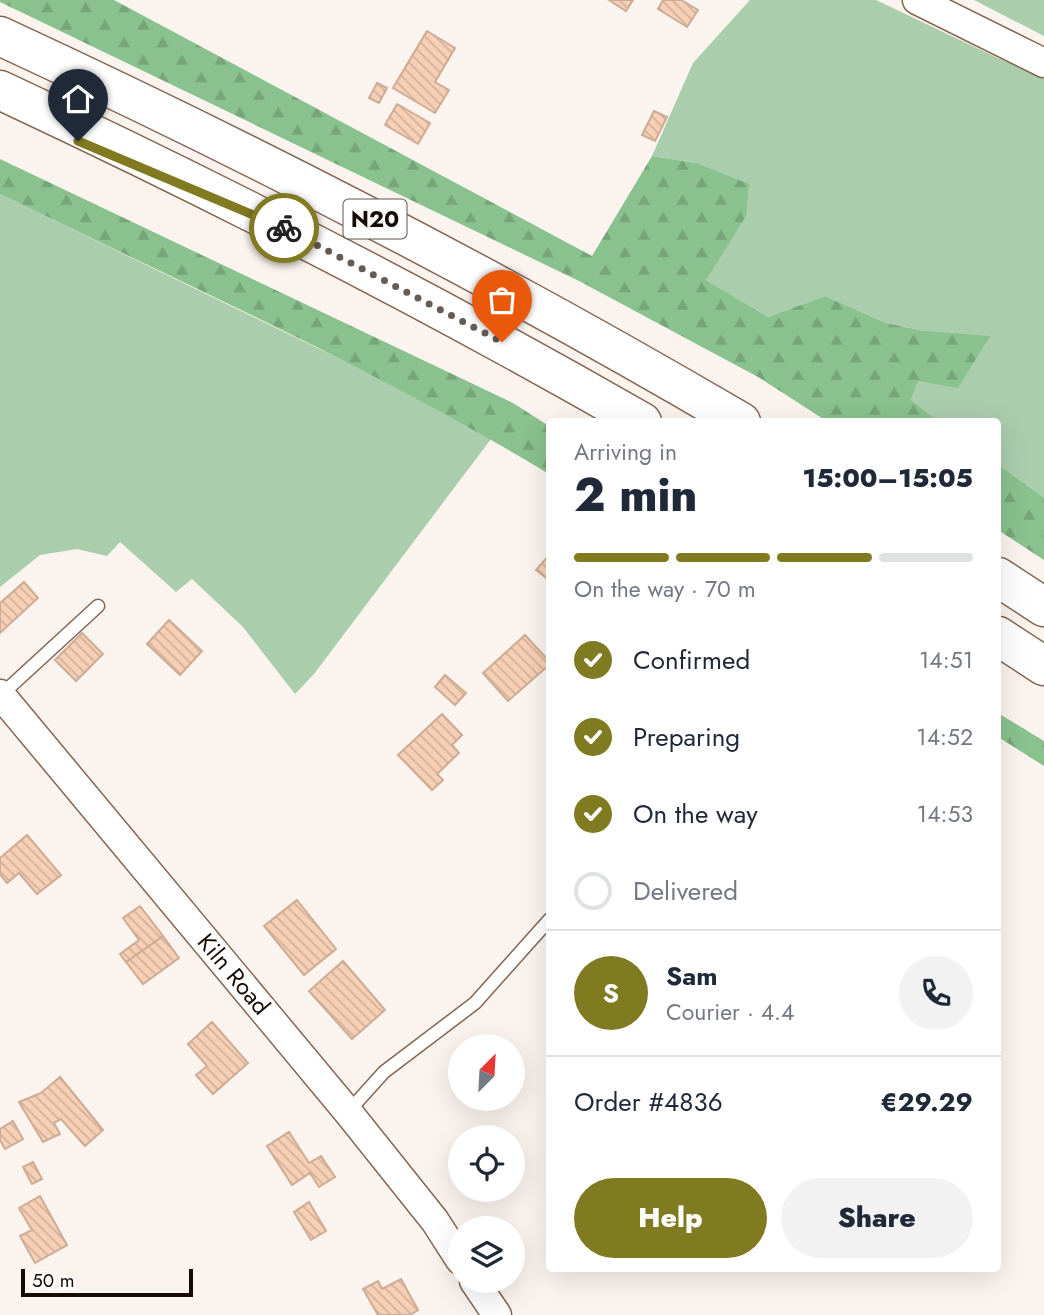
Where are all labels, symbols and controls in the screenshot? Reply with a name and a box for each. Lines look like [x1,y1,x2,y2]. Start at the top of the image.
pin [48,69,108,141]
icon: home [59,80,97,118]
courier [249,193,319,263]
road number: N20 [344,200,406,238]
icon: bike [265,209,303,247]
pin [472,270,532,342]
icon: bag [483,281,521,319]
text: Arriving in [574,435,677,469]
text: 15:00–15:05 [802,459,973,497]
text: 2 min [574,462,698,528]
text: On the way · 70 m [574,572,756,606]
icon: check [574,641,612,679]
text: Confirmed [633,641,750,679]
text: 14:51 [919,643,973,677]
icon: check [574,718,612,756]
text: Preparing [633,718,740,756]
text: 14:52 [916,720,973,754]
icon: check [574,795,612,833]
text: On the way [633,795,758,833]
text: 14:53 [917,797,973,831]
text: Delivered [633,872,738,910]
street label: Kiln Road [189,926,279,1022]
button: phone [899,956,973,1030]
text: Sam [666,957,718,995]
text: S [603,974,619,1012]
text: Courier · 4.4 [666,995,794,1029]
north arrow [448,1034,525,1111]
map controls [448,1034,525,1293]
text: Order #4836 [574,1083,723,1121]
text: €29.29 [881,1083,973,1121]
button: locate [448,1125,525,1202]
button: Help [574,1178,767,1258]
button: Share [781,1178,973,1258]
button: layers [448,1216,525,1293]
scale bar [21,1266,192,1298]
text: 50 m [32,1267,75,1294]

